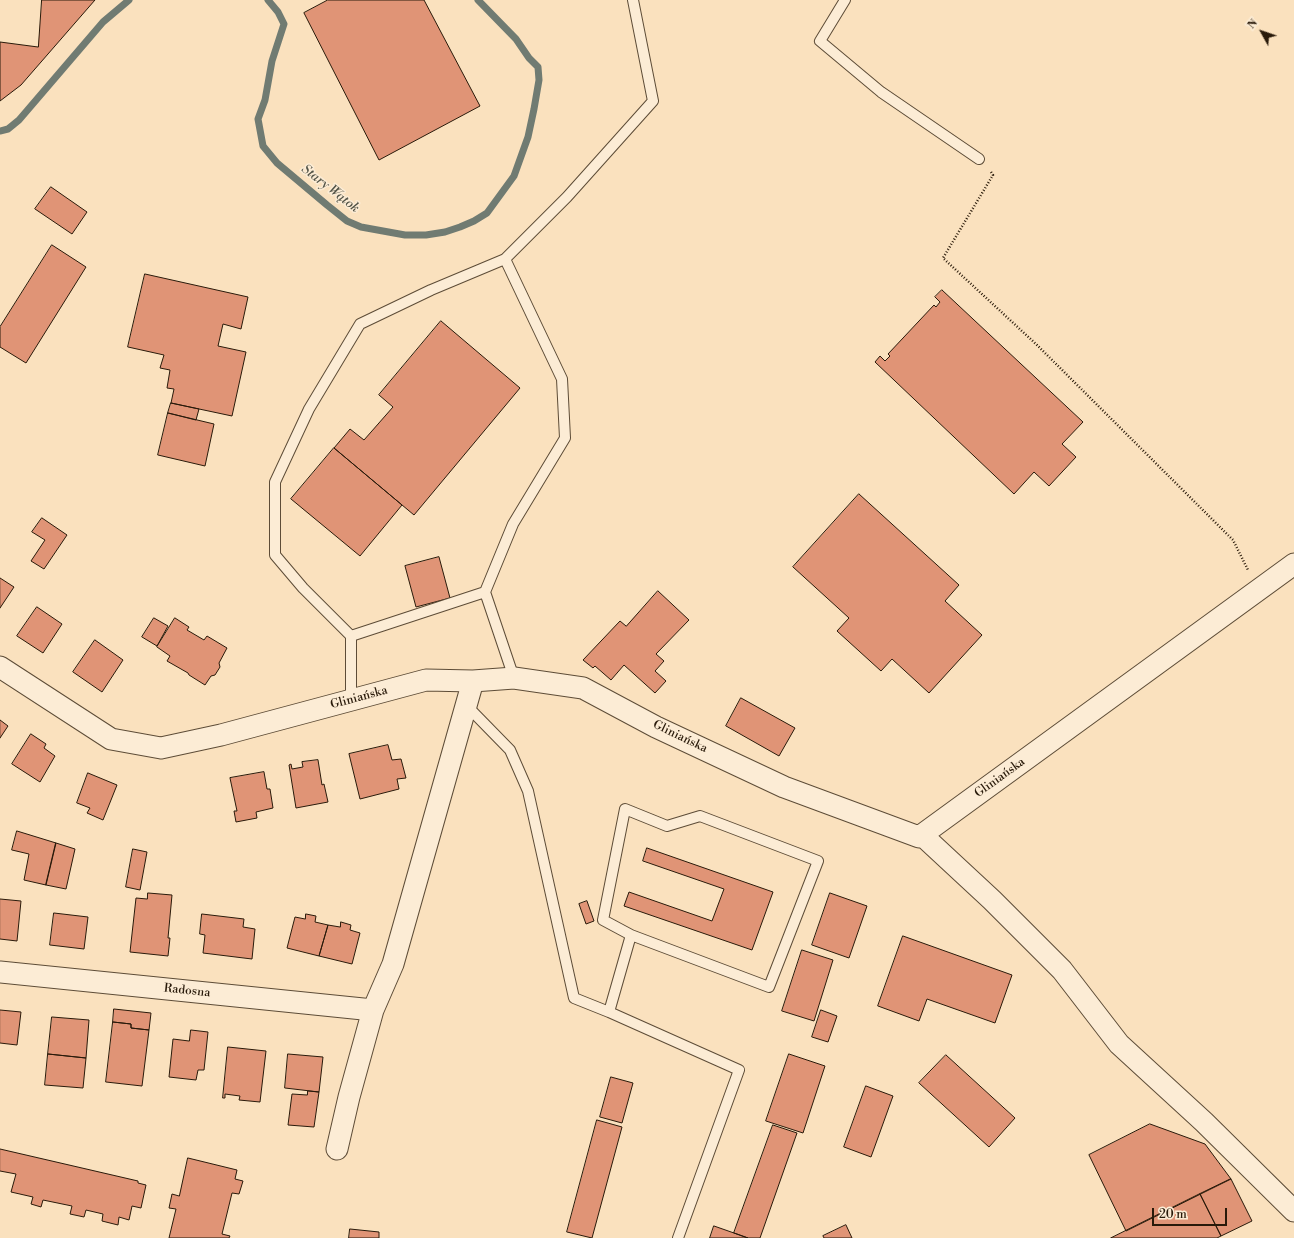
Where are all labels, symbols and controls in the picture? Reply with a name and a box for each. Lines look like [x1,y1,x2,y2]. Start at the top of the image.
north arrow [1242,12,1282,52]
text: N [1245,16,1261,32]
water label: Stary Wątok [298,162,362,216]
street label: Gliniańska [329,683,389,713]
street label: Gliniańska [650,718,710,756]
street label: Gliniańska [972,755,1028,801]
street label: Radosna [163,981,211,1001]
scale bar [1154,1200,1229,1226]
text: 20 m [1159,1207,1187,1222]

